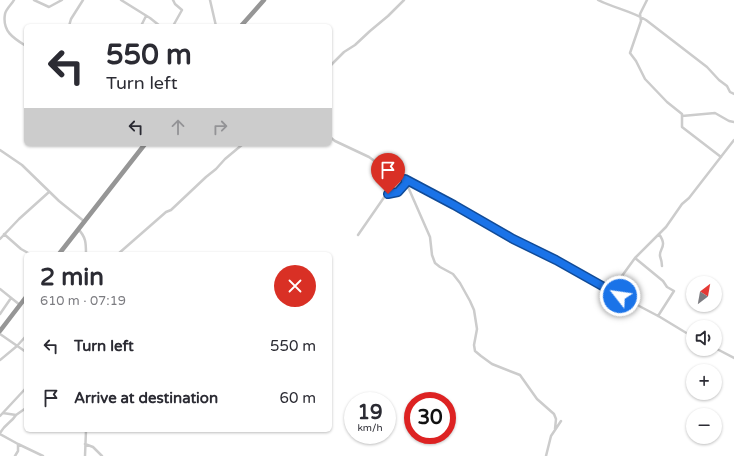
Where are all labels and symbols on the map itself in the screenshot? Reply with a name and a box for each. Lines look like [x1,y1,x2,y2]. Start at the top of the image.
pin [371,153,405,194]
position arrow [599,275,641,317]
north arrow [686,276,722,312]
speed limit sign: 30 [404,392,456,444]

